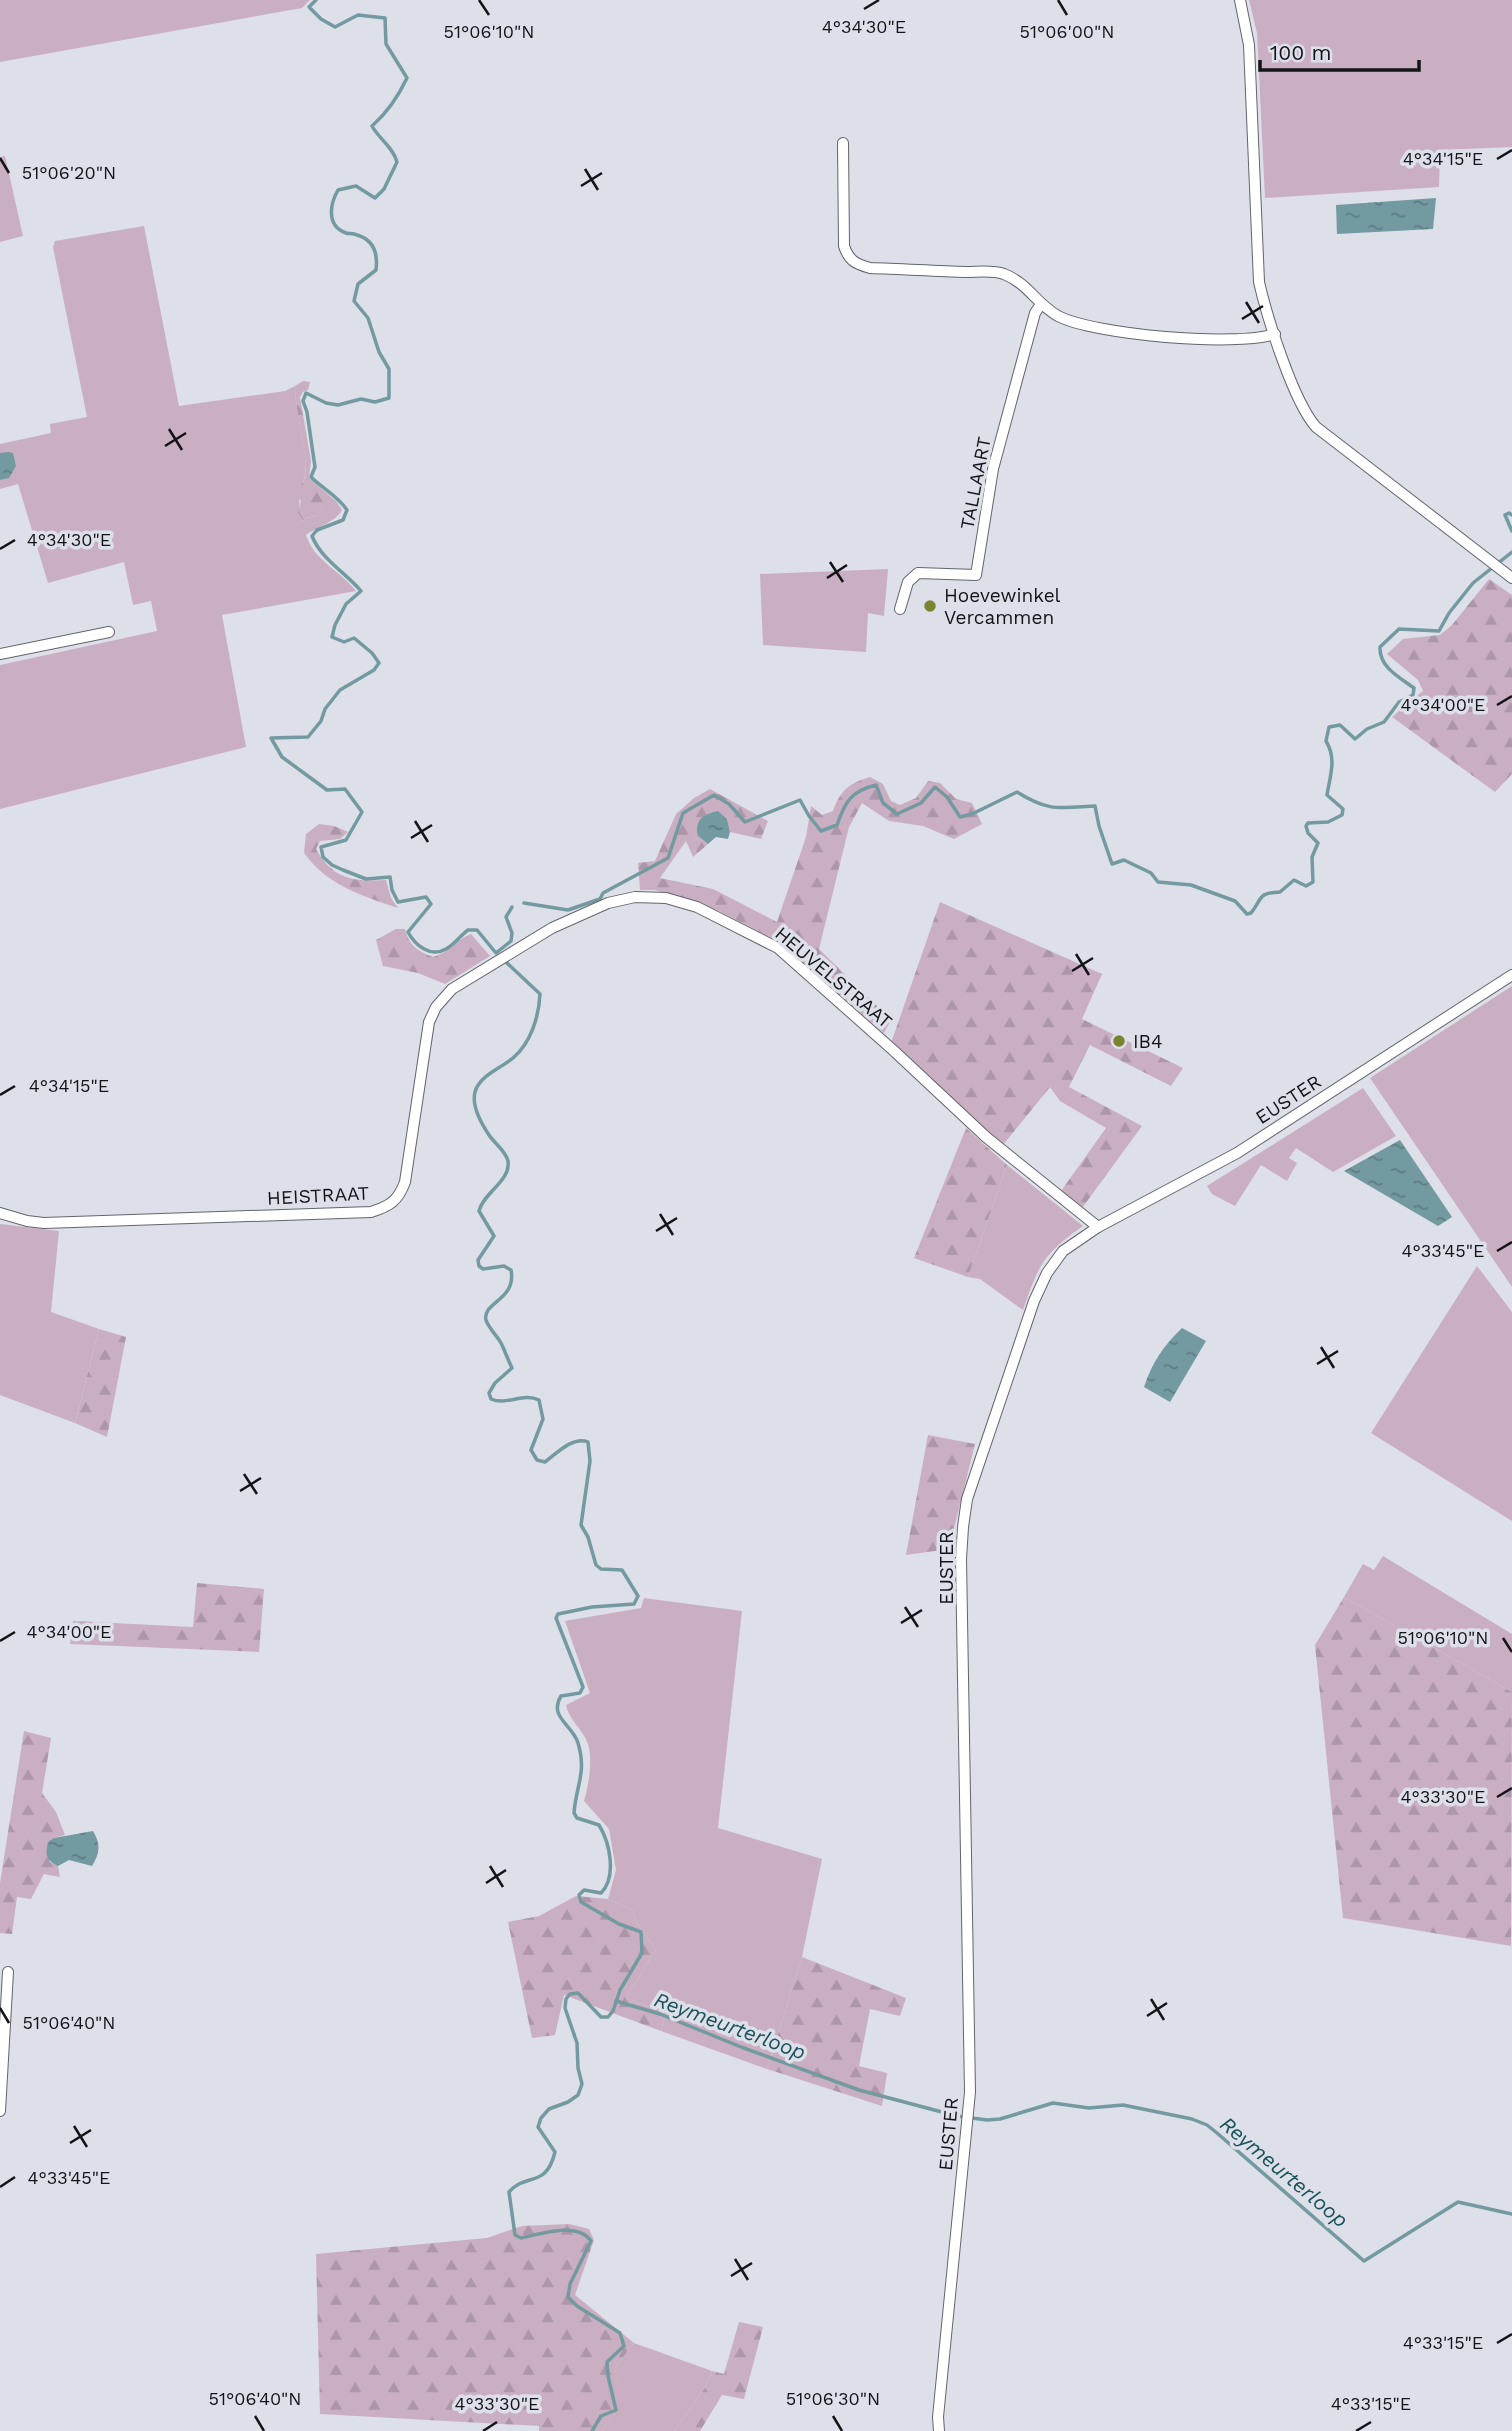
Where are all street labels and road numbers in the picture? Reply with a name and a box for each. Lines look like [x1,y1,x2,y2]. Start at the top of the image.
street label: TALLAART [955,435,996,531]
street label: HEUVELSTRAAT [770,922,897,1033]
street label: EUSTER [1251,1070,1325,1129]
street label: HEISTRAAT [266,1181,370,1210]
street label: EUSTER [935,1531,958,1605]
street label: EUSTER [934,2096,963,2172]

